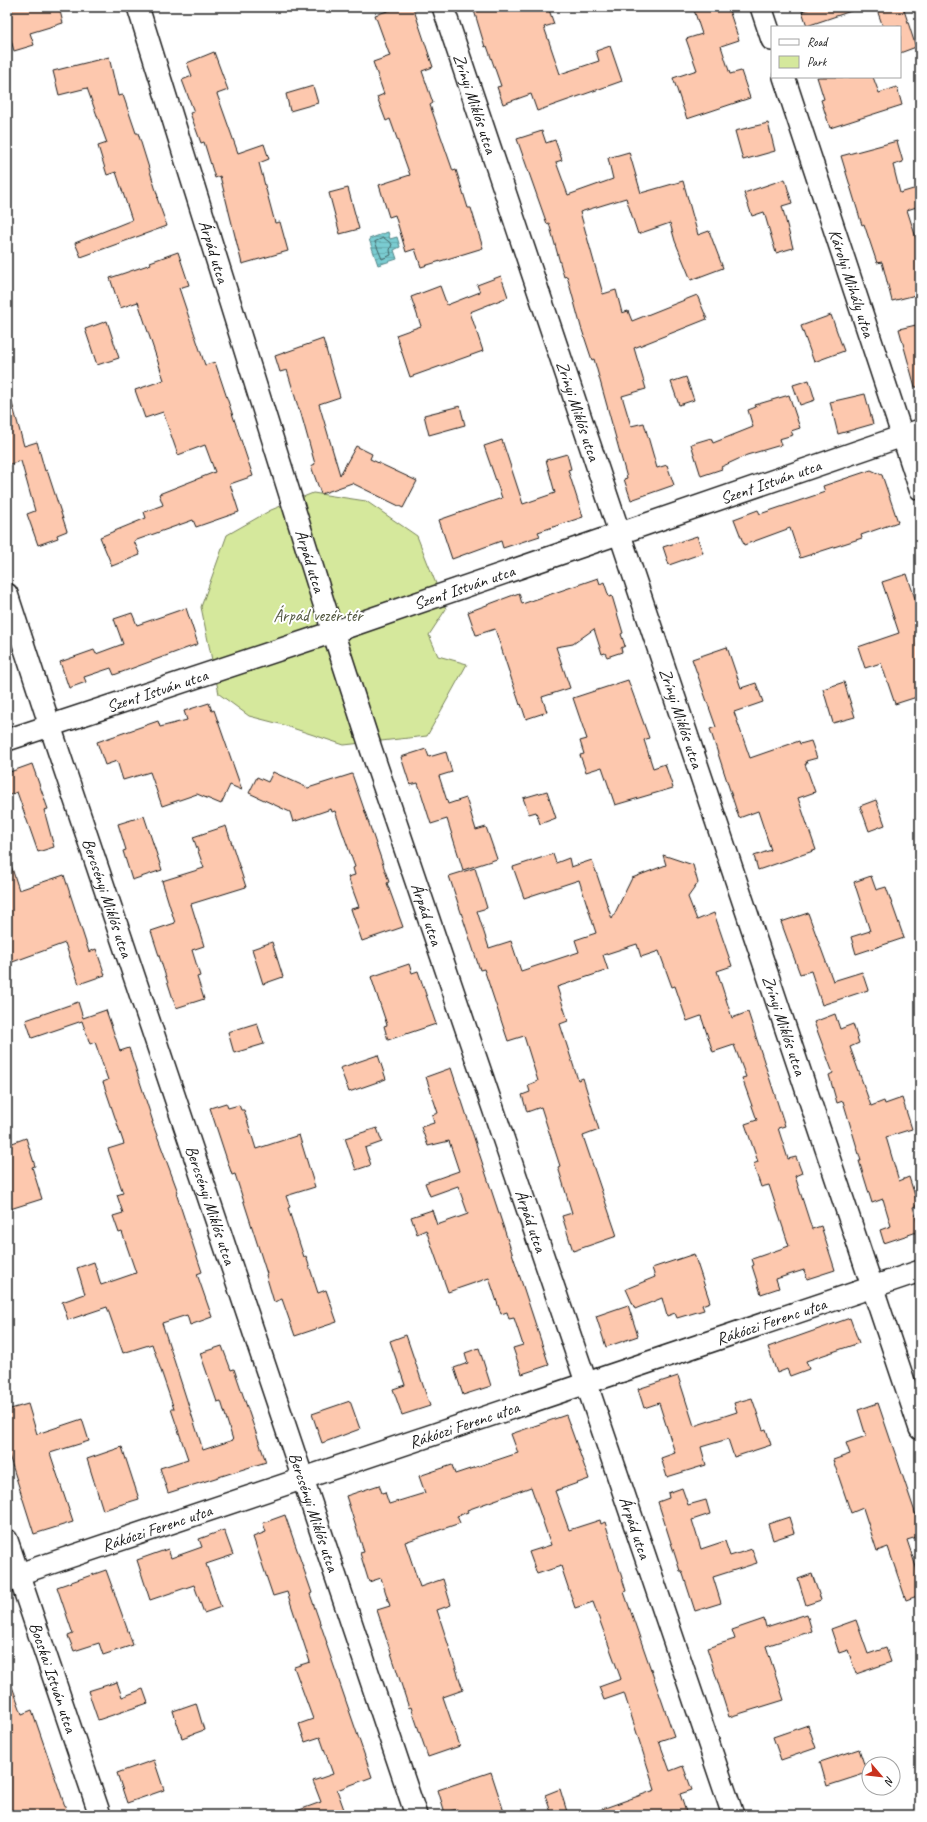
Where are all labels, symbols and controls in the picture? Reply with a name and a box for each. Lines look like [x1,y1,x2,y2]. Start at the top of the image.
legend [771,26,901,78]
text: Road [807,34,829,50]
street label: Zrínyi Miklós utca [448,51,502,158]
text: Park [807,54,828,70]
street label: Árpád utca [194,217,234,287]
street label: Károlyi Mihály utca [824,227,880,341]
street label: Zrínyi Miklós utca [552,358,605,465]
street label: Szent István utca [718,455,825,509]
street label: Árpád utca [290,527,330,596]
street label: Szent István utca [411,560,518,614]
park label: Árpád vezér tér [274,604,364,626]
street label: Szent István utca [104,664,211,717]
street label: Zrínyi Miklós utca [655,666,708,772]
street label: Bercsényi Miklós utca [78,836,137,961]
street label: Árpád utca [406,880,447,949]
street label: Zrínyi Miklós utca [758,973,811,1079]
street label: Bercsényi Miklós utca [181,1143,241,1268]
street label: Árpád utca [510,1187,551,1256]
street label: Rákóczi Ferenc utca [713,1293,830,1350]
street label: Rákóczi Ferenc utca [406,1396,523,1453]
street label: Bercsényi Miklós utca [284,1450,344,1575]
street label: Árpád utca [615,1494,656,1563]
street label: Rákóczi Ferenc utca [99,1500,216,1556]
street label: Bocskai István utca [25,1620,82,1737]
north arrow [861,1756,901,1796]
text: N [881,1774,898,1789]

